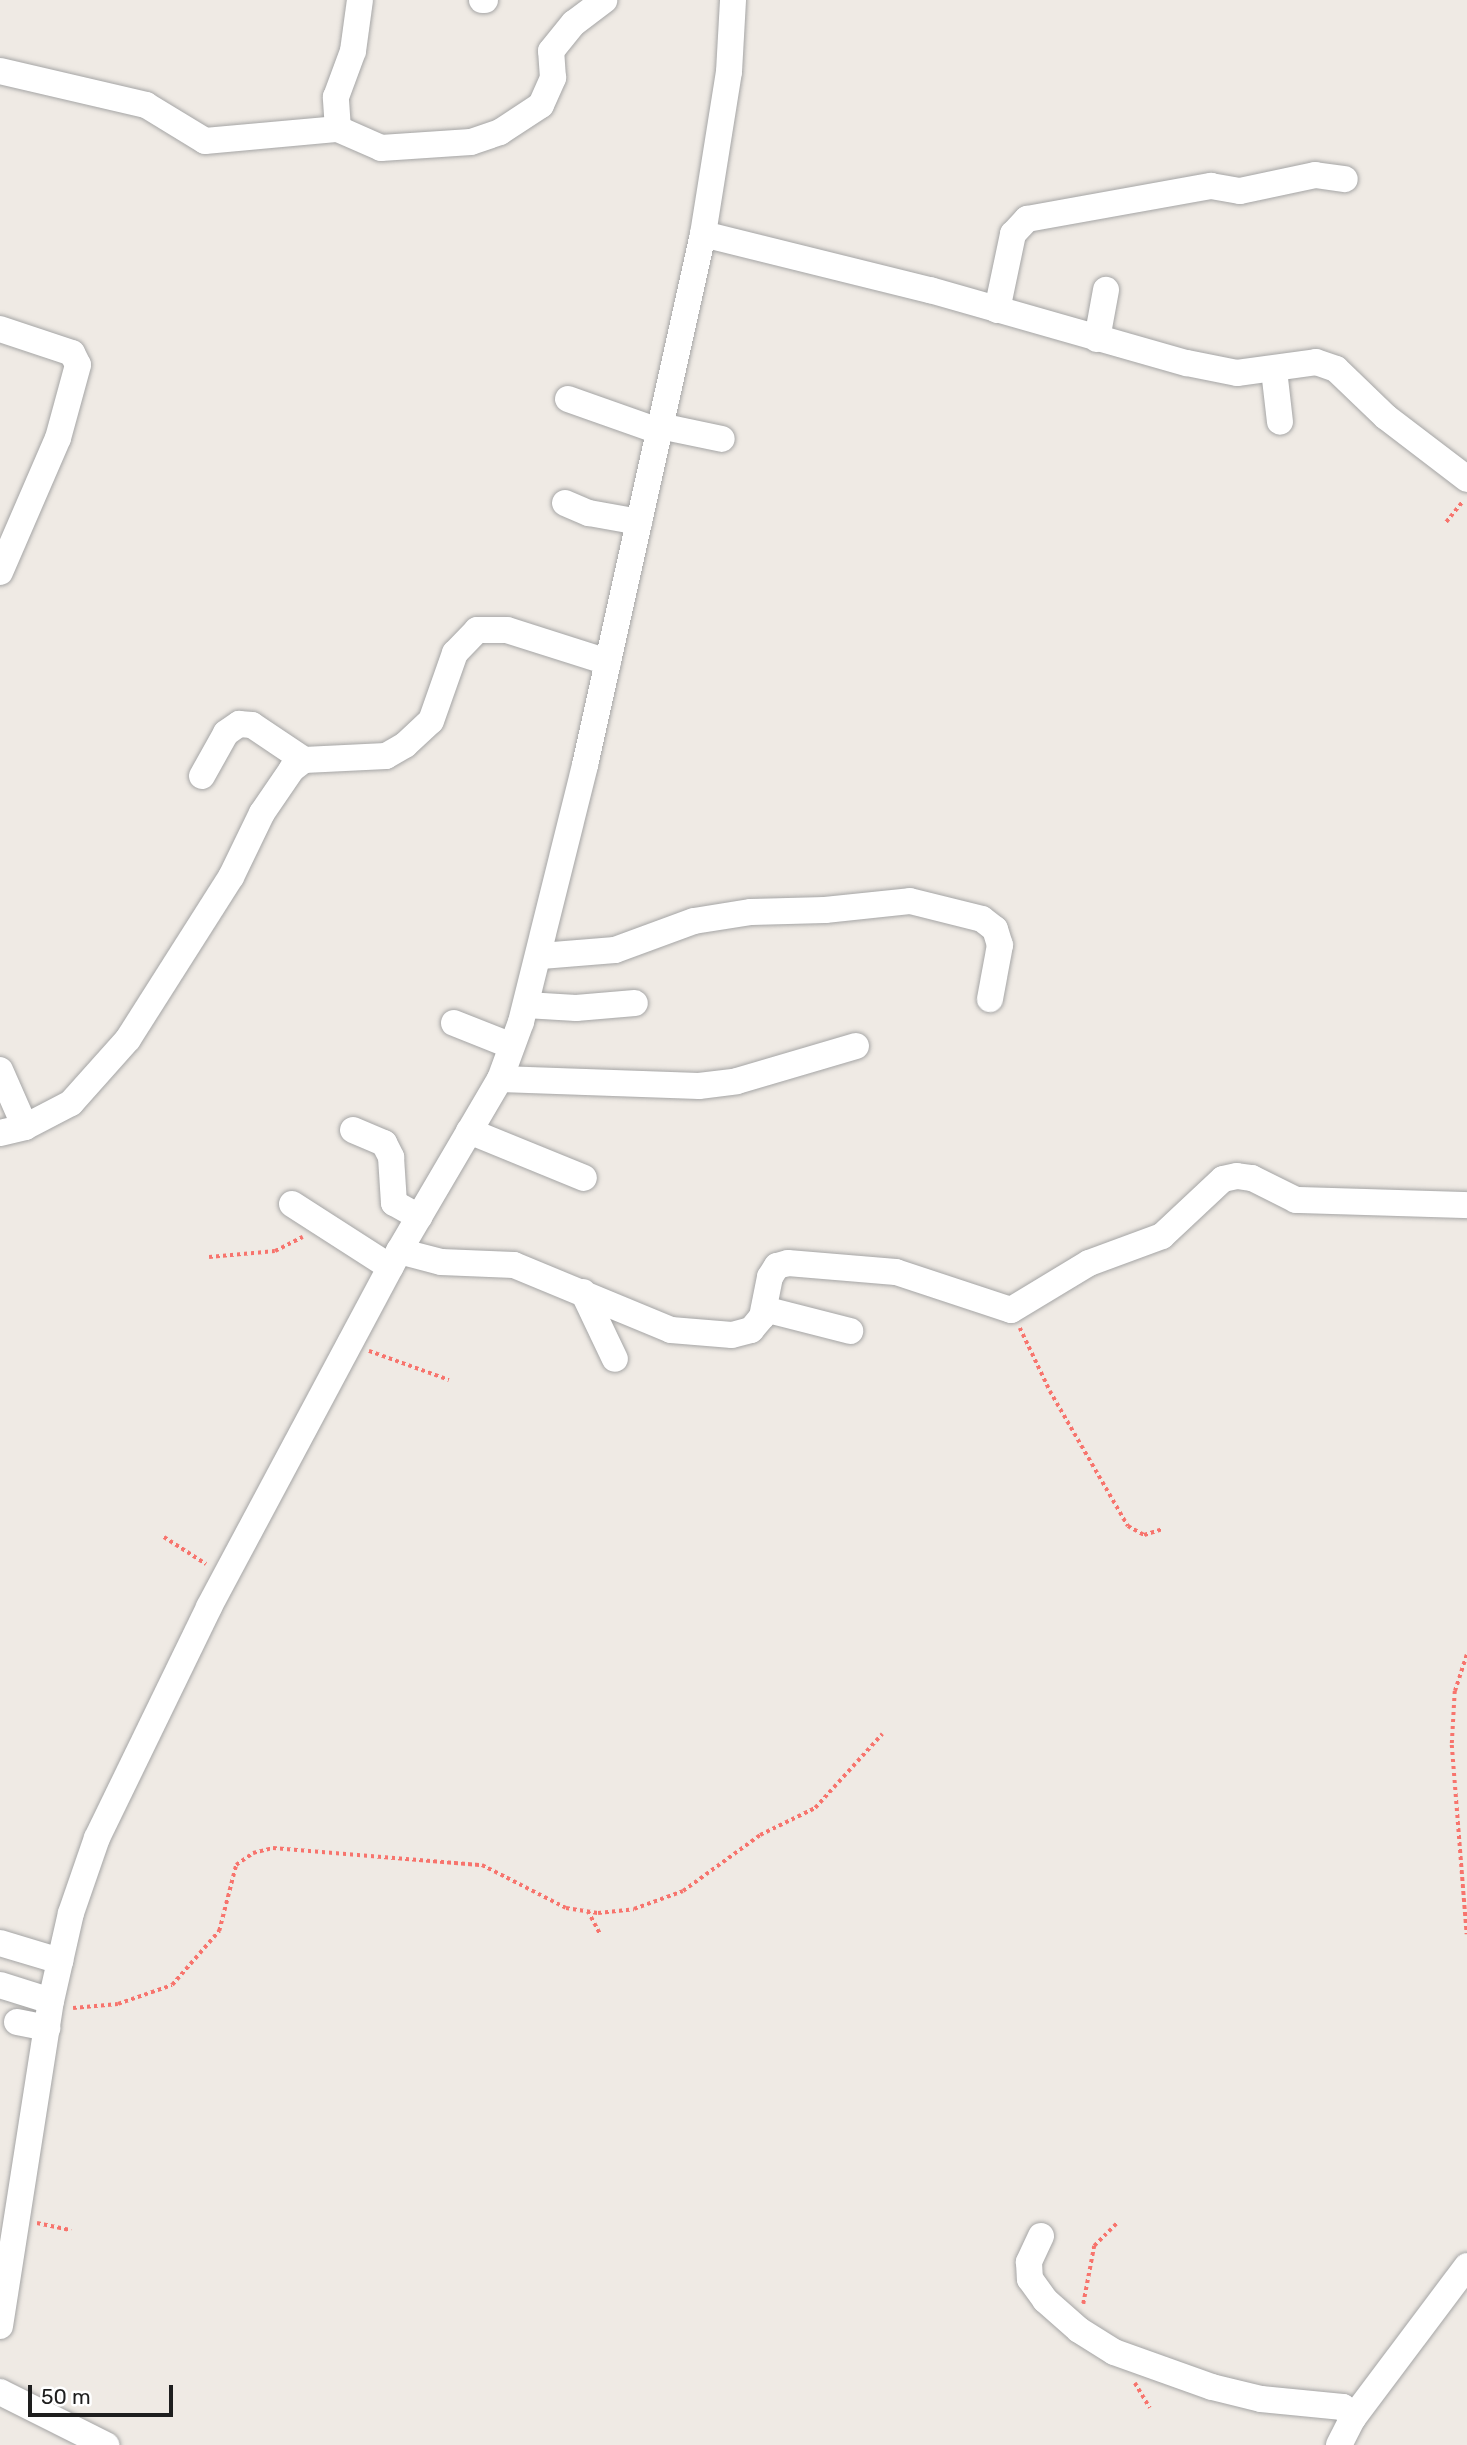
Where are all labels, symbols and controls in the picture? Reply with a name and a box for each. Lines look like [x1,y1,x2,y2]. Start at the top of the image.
scale bar [32,2372,177,2416]
text: 50 m [41,2384,91,2409]

